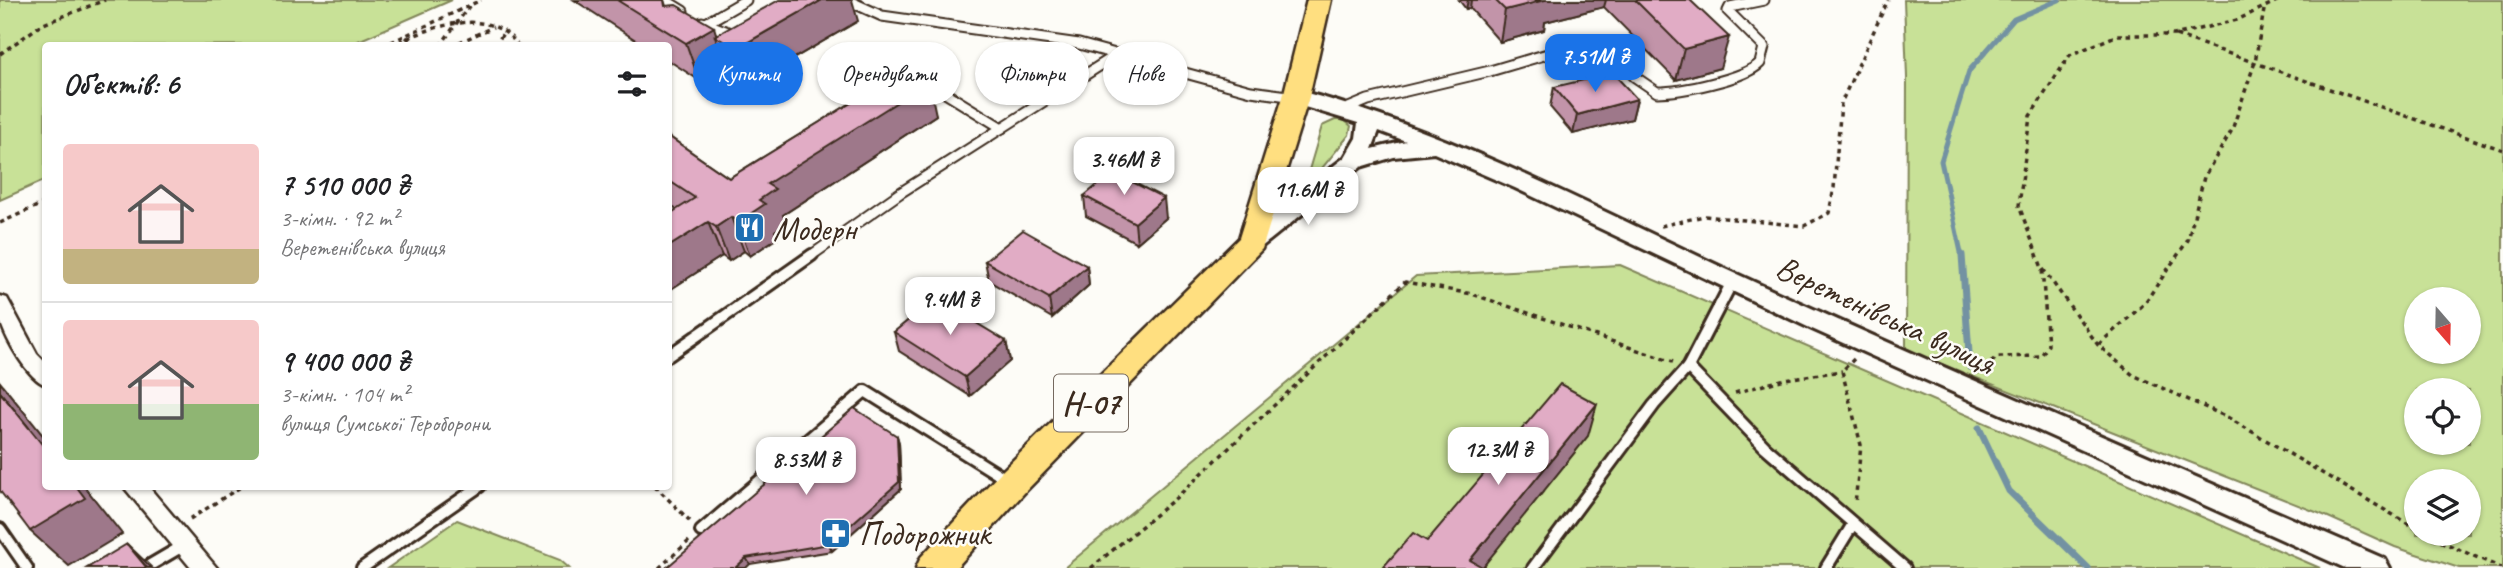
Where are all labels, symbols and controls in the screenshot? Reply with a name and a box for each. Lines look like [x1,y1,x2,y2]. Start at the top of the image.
pin: 7.51M ₴ [1530,34,1660,94]
chip: Купити [693,42,803,105]
chip: Орендувати [817,42,961,105]
chip: Фільтри [975,42,1089,105]
chip: Нове [1103,42,1188,105]
text: 7.51M ₴ [1561,42,1629,71]
text: Об’єктів: 6 [63,65,179,103]
icon: filters [613,65,651,103]
pin: 3.46M ₴ [1059,138,1189,197]
text: 3.46M ₴ [1090,145,1158,174]
text: 7 510 000 ₴ [280,166,409,204]
pin: 11.6M ₴ [1243,168,1373,227]
icon: home [119,172,203,256]
text: 11.6M ₴ [1274,175,1342,204]
text: 3-кімн. · 92 m² [280,204,398,233]
place label: Модерн [773,208,859,250]
restaurant icon: Модерн [733,211,767,245]
text: Веретенівська вулиця [280,233,445,262]
street label: Веретенівська вулиця [1769,246,2003,384]
pin: 9.4M ₴ [893,278,1007,337]
text: 9.4M ₴ [921,285,979,314]
north arrow [2404,287,2482,364]
map controls [2404,287,2481,546]
text: 9 400 000 ₴ [280,342,410,380]
icon: home [119,348,203,432]
road number: Н-07 [1054,374,1128,432]
button: locate [2404,378,2481,455]
text: 3-кімн. · 104 m² [280,380,409,409]
text: вулиця Сумської Тероборони [280,409,490,438]
pin: 12.3M ₴ [1433,428,1563,487]
text: 12.3M ₴ [1464,435,1532,464]
pin: 8.53M ₴ [741,438,871,497]
text: 8.53M ₴ [772,445,840,474]
button: layers [2404,469,2481,546]
place label: Подорожник [859,513,993,555]
pharmacy icon: Подорожник [819,516,853,550]

